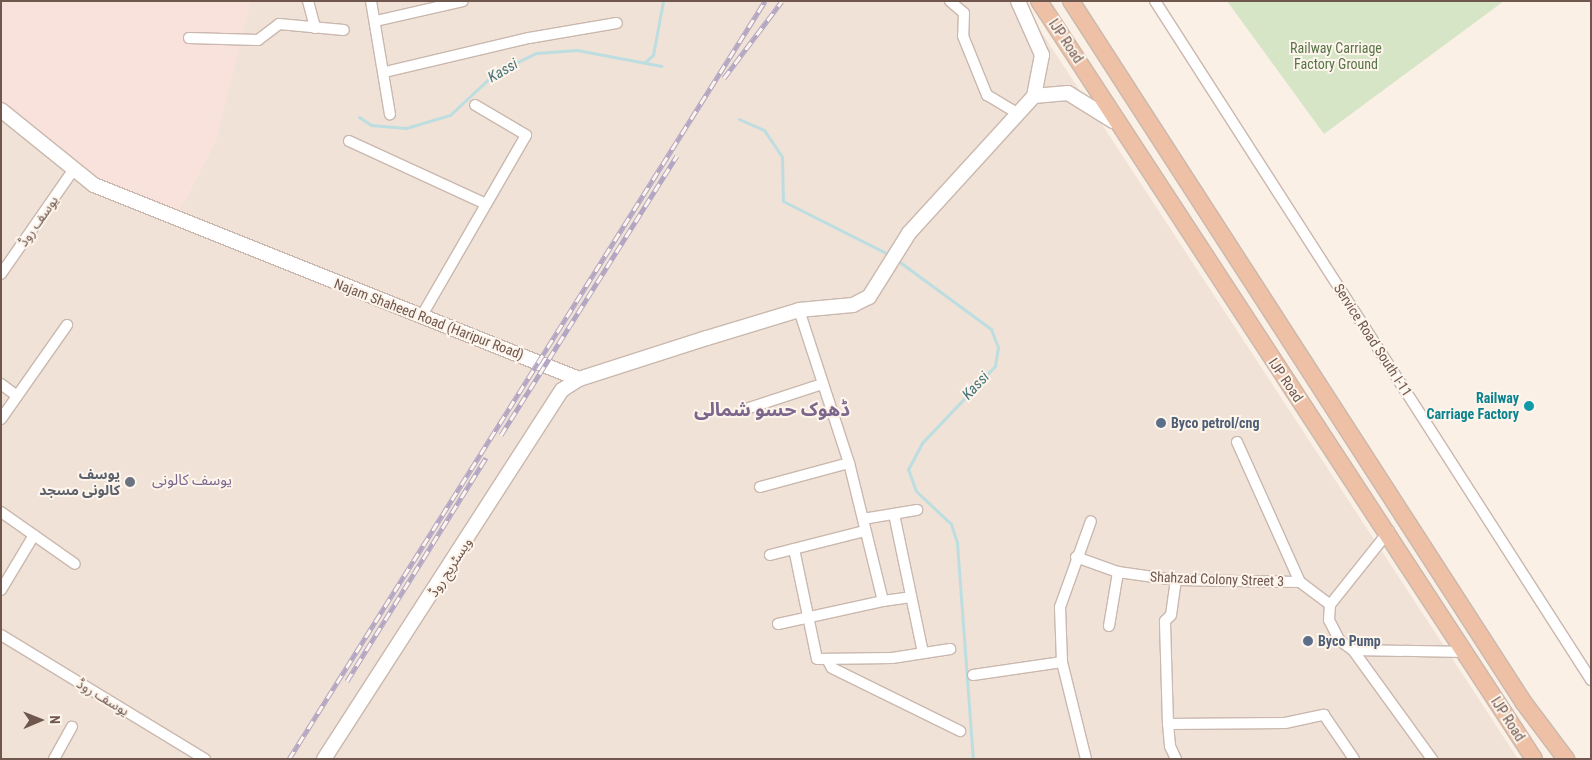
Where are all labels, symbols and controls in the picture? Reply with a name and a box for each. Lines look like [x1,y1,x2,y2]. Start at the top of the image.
street label: IJP Road [1045,16,1087,66]
park label: Railway Carriage Factory Ground [1290,40,1382,72]
water label: Kassi [485,55,521,87]
street label: یوسف روڈ [14,192,62,250]
street label: Najam Shaheed Road (Haripur Road) [332,275,526,363]
street label: Service Road South I-11 [1330,281,1416,399]
street label: IJP Road [1265,355,1307,405]
water label: Kassi [959,368,993,404]
place label: Railway Carriage Factory [1427,390,1519,422]
district label: ڈھوک حسو شمالی [694,399,850,421]
marker: Railway Carriage Factory [1523,400,1535,412]
place label: Byco petrol/cng [1171,415,1259,431]
marker: Byco petrol/cng [1155,417,1167,429]
place label: یوسف کالونی مسجد [39,466,120,498]
district label: یوسف کالونی [152,472,232,490]
marker: یوسف کالونی مسجد [124,476,136,488]
street label: ویسٹریج روڈ [425,534,475,600]
street label: Shahzad Colony Street 3 [1150,568,1284,590]
place label: Byco Pump [1318,633,1381,649]
marker: Byco Pump [1302,635,1314,647]
street label: یوسف روڈ [74,675,132,719]
street label: IJP Road [1488,694,1528,744]
north arrow [15,695,65,745]
text: N [47,715,63,724]

